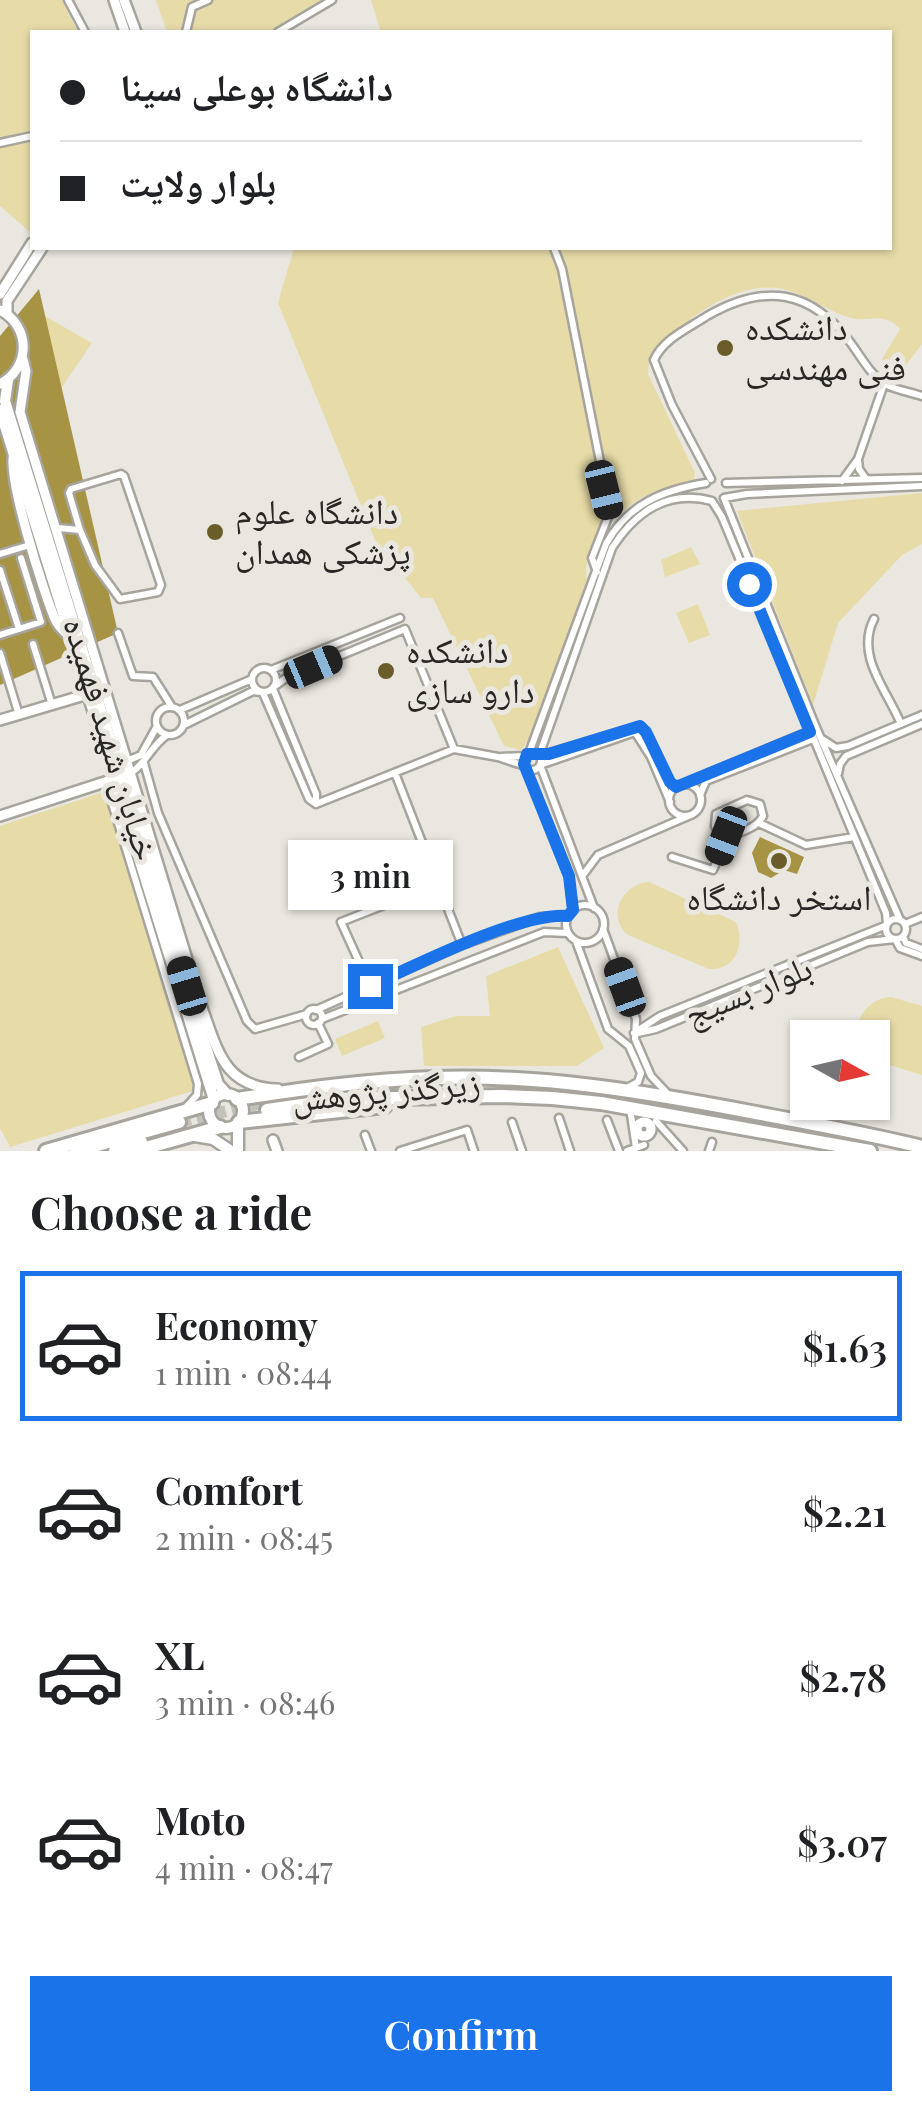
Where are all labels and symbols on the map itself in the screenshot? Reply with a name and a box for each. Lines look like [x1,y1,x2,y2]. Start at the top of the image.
place label: دانشکده فنی مهندسی [745,302,906,389]
marker: دانشکده فنی مهندسی [714,337,736,359]
car [582,457,626,523]
place label: دانشگاه علوم پزشکی همدان [235,486,411,573]
marker: دانشگاه علوم پزشکی همدان [204,521,226,543]
route start [727,562,772,607]
street label: خیابان شهید فهمیده [54,611,173,865]
place label: دانشکده دارو سازی [406,625,534,712]
car [280,641,346,693]
marker: دانشکده دارو سازی [375,660,397,682]
car [701,803,751,869]
callout: 3 min [288,841,452,911]
marker: استخر دانشگاه [768,850,790,872]
place label: استخر دانشگاه [687,872,871,919]
street label: بلوار بسیج [676,942,818,1036]
car [164,953,210,1019]
car [601,954,649,1020]
route end [348,964,393,1009]
north arrow [790,1020,890,1120]
street label: زیرگذر پژوهش [290,1057,482,1120]

